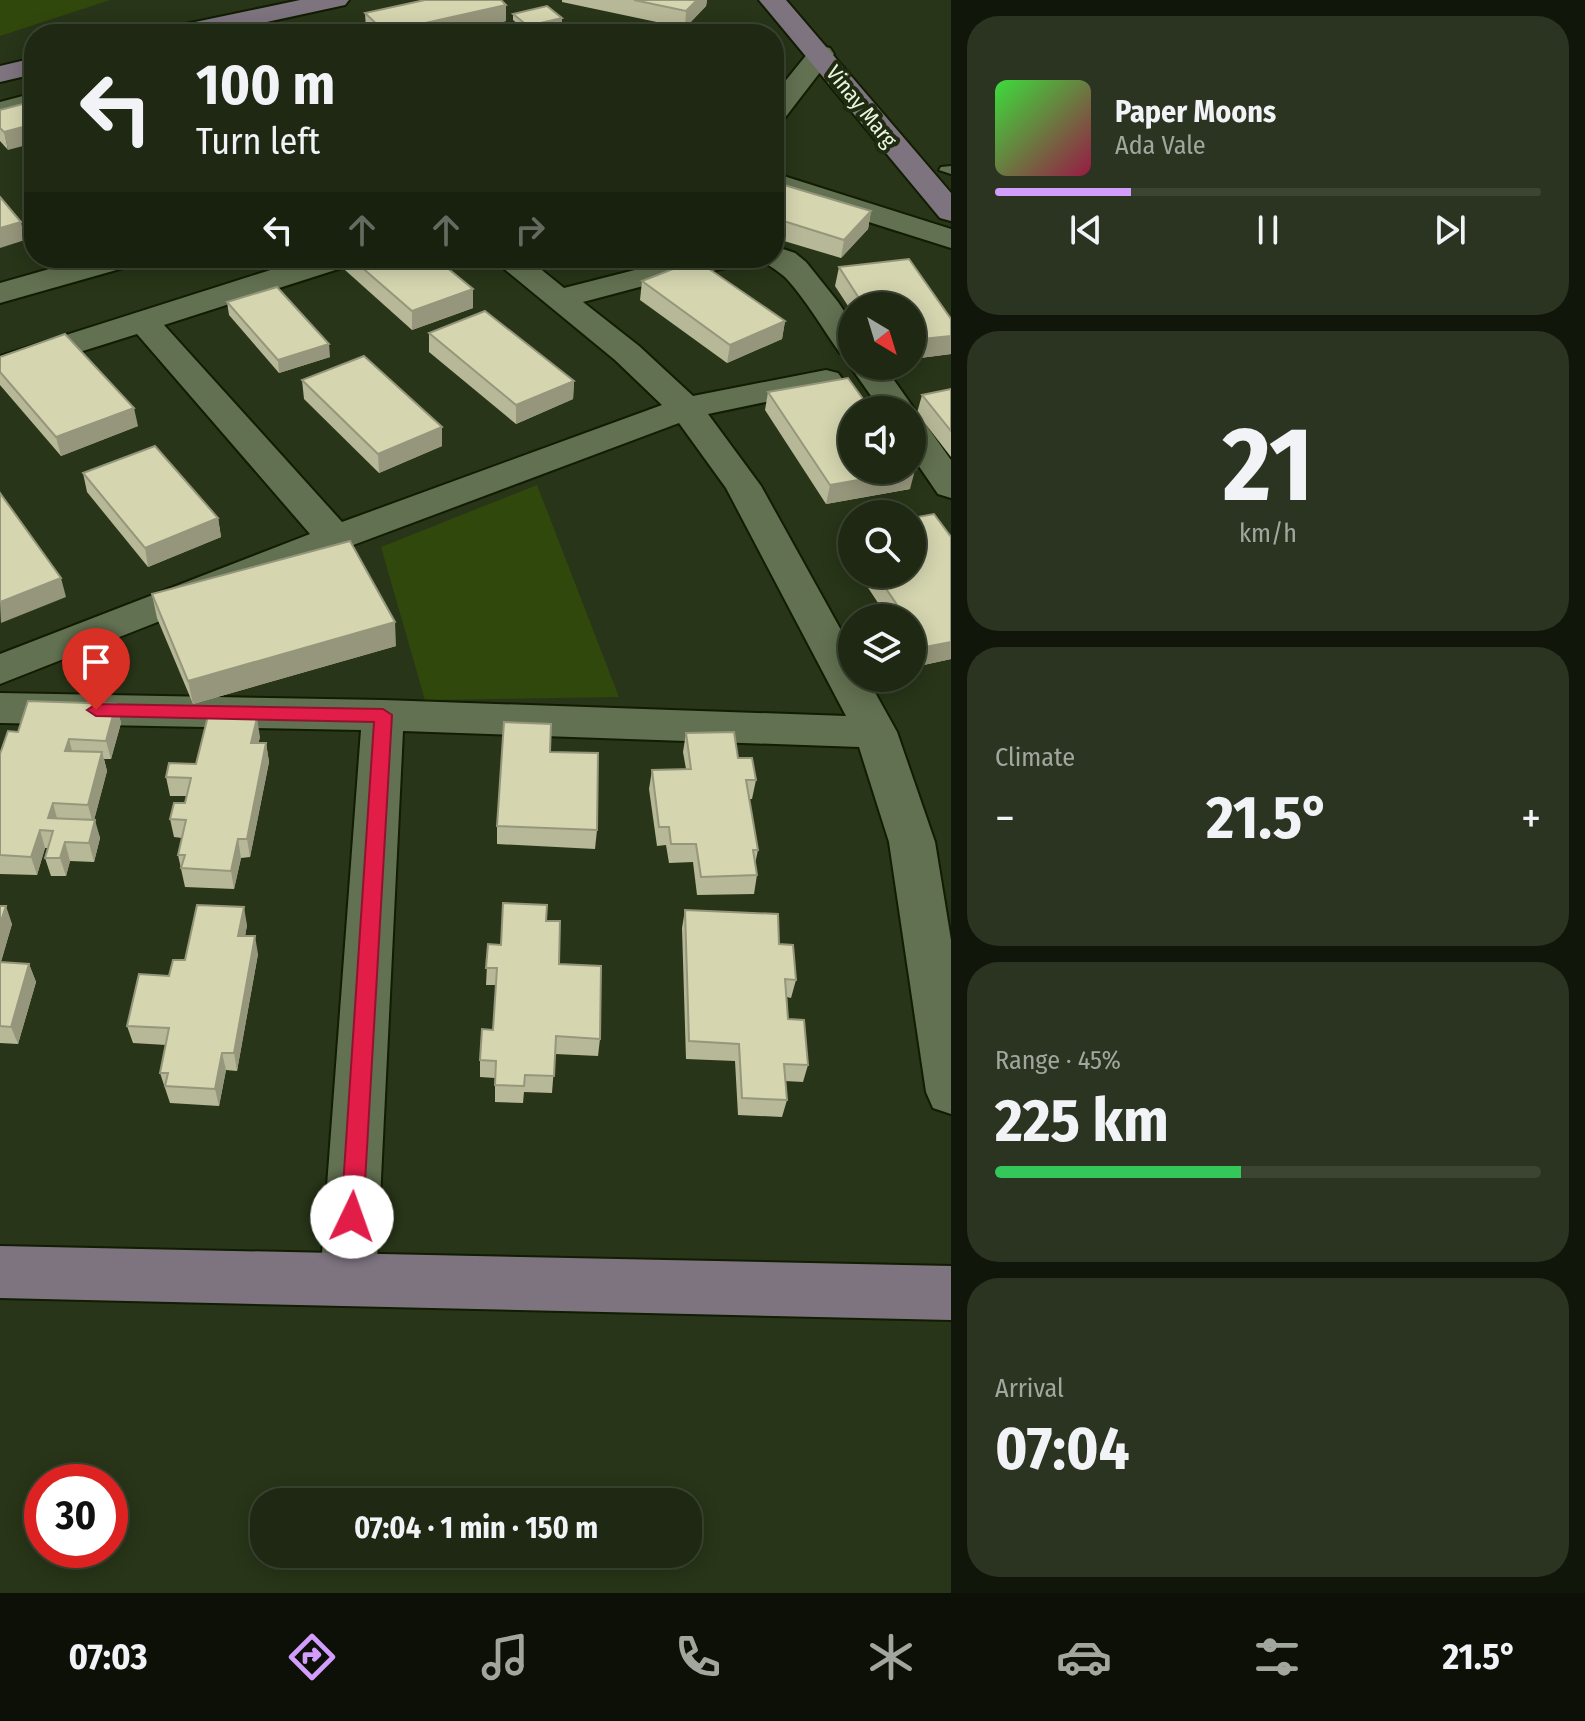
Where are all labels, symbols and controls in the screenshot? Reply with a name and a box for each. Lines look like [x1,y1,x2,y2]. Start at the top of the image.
text: 100 m [196,52,335,119]
icon: left [64,56,168,160]
street label: Vinay Marg [820,60,903,153]
text: Paper Moons [1115,94,1276,130]
text: Turn left [196,120,320,164]
text: Ada Vale [1115,130,1206,161]
icon: left [256,208,300,252]
icon: ahead [340,208,384,252]
icon: ahead [424,208,468,252]
icon: right [508,208,552,252]
icon: previous [1064,208,1108,252]
icon: pause [1246,208,1290,252]
icon: next [1428,208,1472,252]
north arrow [838,292,926,380]
map controls [838,292,926,692]
button: sound [838,396,926,484]
text: 21 [1223,403,1313,528]
button: search [838,500,926,588]
text: km/h [1239,518,1297,549]
button: layers [838,604,926,692]
pin [62,628,130,710]
icon: arrive [74,640,118,684]
text: Climate [995,742,1075,773]
text: 21.5° [1206,782,1330,854]
text: − [995,792,1015,845]
text: + [1521,792,1541,845]
text: Range · 45% [995,1045,1121,1076]
text: 225 km [995,1085,1169,1157]
position arrow [310,1175,394,1259]
text: Arrival [995,1373,1064,1404]
text: 07:04 [995,1413,1130,1485]
speed limit sign: 30 [24,1464,128,1568]
text: 07:04 · 1 min · 150 m [354,1510,598,1546]
icon: directions [284,1629,340,1685]
icon: music [477,1629,533,1685]
icon: phone [670,1629,726,1685]
icon: climate [863,1629,919,1685]
icon: car [1056,1629,1112,1685]
icon: filters [1249,1629,1305,1685]
text: 07:03 [69,1635,147,1679]
text: 21.5° [1442,1635,1516,1679]

